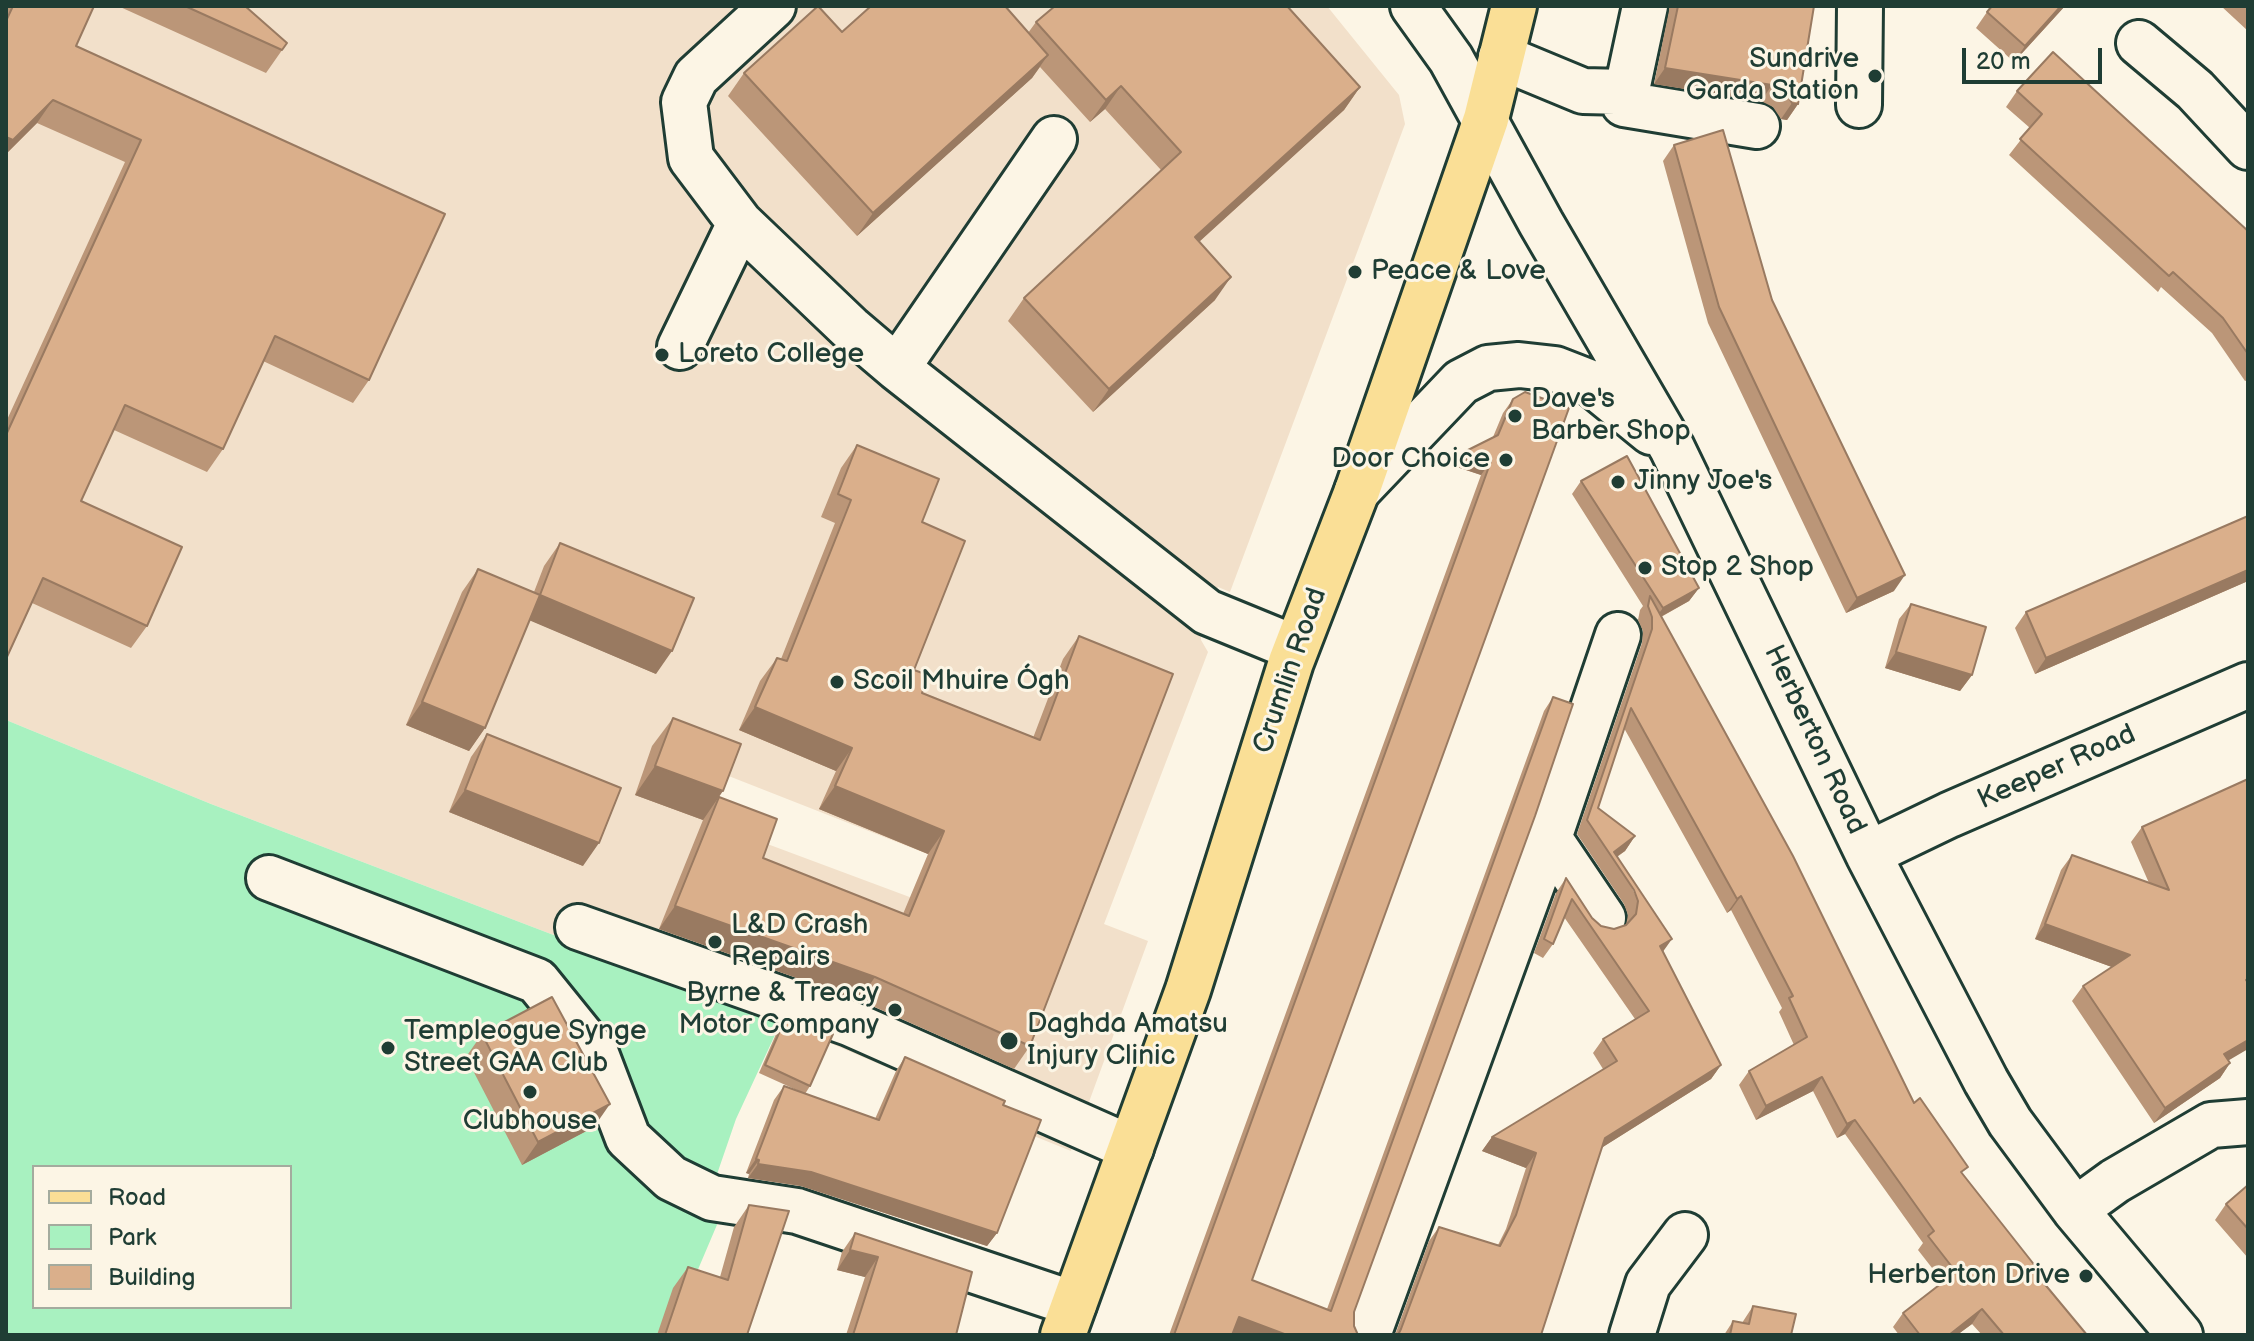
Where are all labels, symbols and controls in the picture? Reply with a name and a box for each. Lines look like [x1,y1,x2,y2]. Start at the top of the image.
scale bar [1966,32,2106,82]
place label: Sundrive Garda Station [1686,43,1859,109]
text: 20 m [1976,47,2031,76]
marker: Sundrive Garda Station [1866,67,1884,85]
place label: Peace & Love [1371,255,1546,289]
marker: Peace & Love [1346,263,1364,281]
place label: Loreto College [678,338,864,372]
marker: Loreto College [653,346,671,364]
place label: Dave's Barber Shop [1531,383,1691,449]
marker: Dave's Barber Shop [1506,407,1524,425]
place label: Door Choice [1331,443,1490,477]
marker: Door Choice [1497,451,1515,469]
place label: Jinny Joe's [1634,465,1772,499]
marker: Jinny Joe's [1609,473,1627,491]
place label: Stop 2 Shop [1661,551,1814,585]
marker: Stop 2 Shop [1636,559,1654,577]
street label: Crumlin Road [1247,584,1335,758]
street label: Herberton Road [1756,640,1872,840]
place label: Scoil Mhuire Ógh [853,665,1069,699]
marker: Scoil Mhuire Ógh [828,673,846,691]
street label: Keeper Road [1973,718,2141,818]
place label: L&D Crash Repairs [731,909,868,975]
marker: L&D Crash Repairs [706,933,724,951]
place label: Byrne & Treacy Motor Company [678,977,879,1043]
marker: Byrne & Treacy Motor Company [886,1001,904,1019]
place label: Daghda Amatsu Injury Clinic [1027,1008,1228,1074]
place label: Templeogue Synge Street GAA Club [404,1015,647,1081]
marker: Daghda Amatsu Injury Clinic [998,1030,1020,1052]
marker: Templeogue Synge Street GAA Club [379,1039,397,1057]
marker: Clubhouse [521,1083,539,1101]
place label: Clubhouse [463,1105,597,1139]
legend [32,1165,292,1309]
text: Road [108,1183,166,1212]
text: Park [108,1223,156,1252]
place label: Herberton Drive [1867,1259,2070,1293]
text: Building [108,1263,195,1292]
marker: Herberton Drive [2077,1267,2095,1285]

